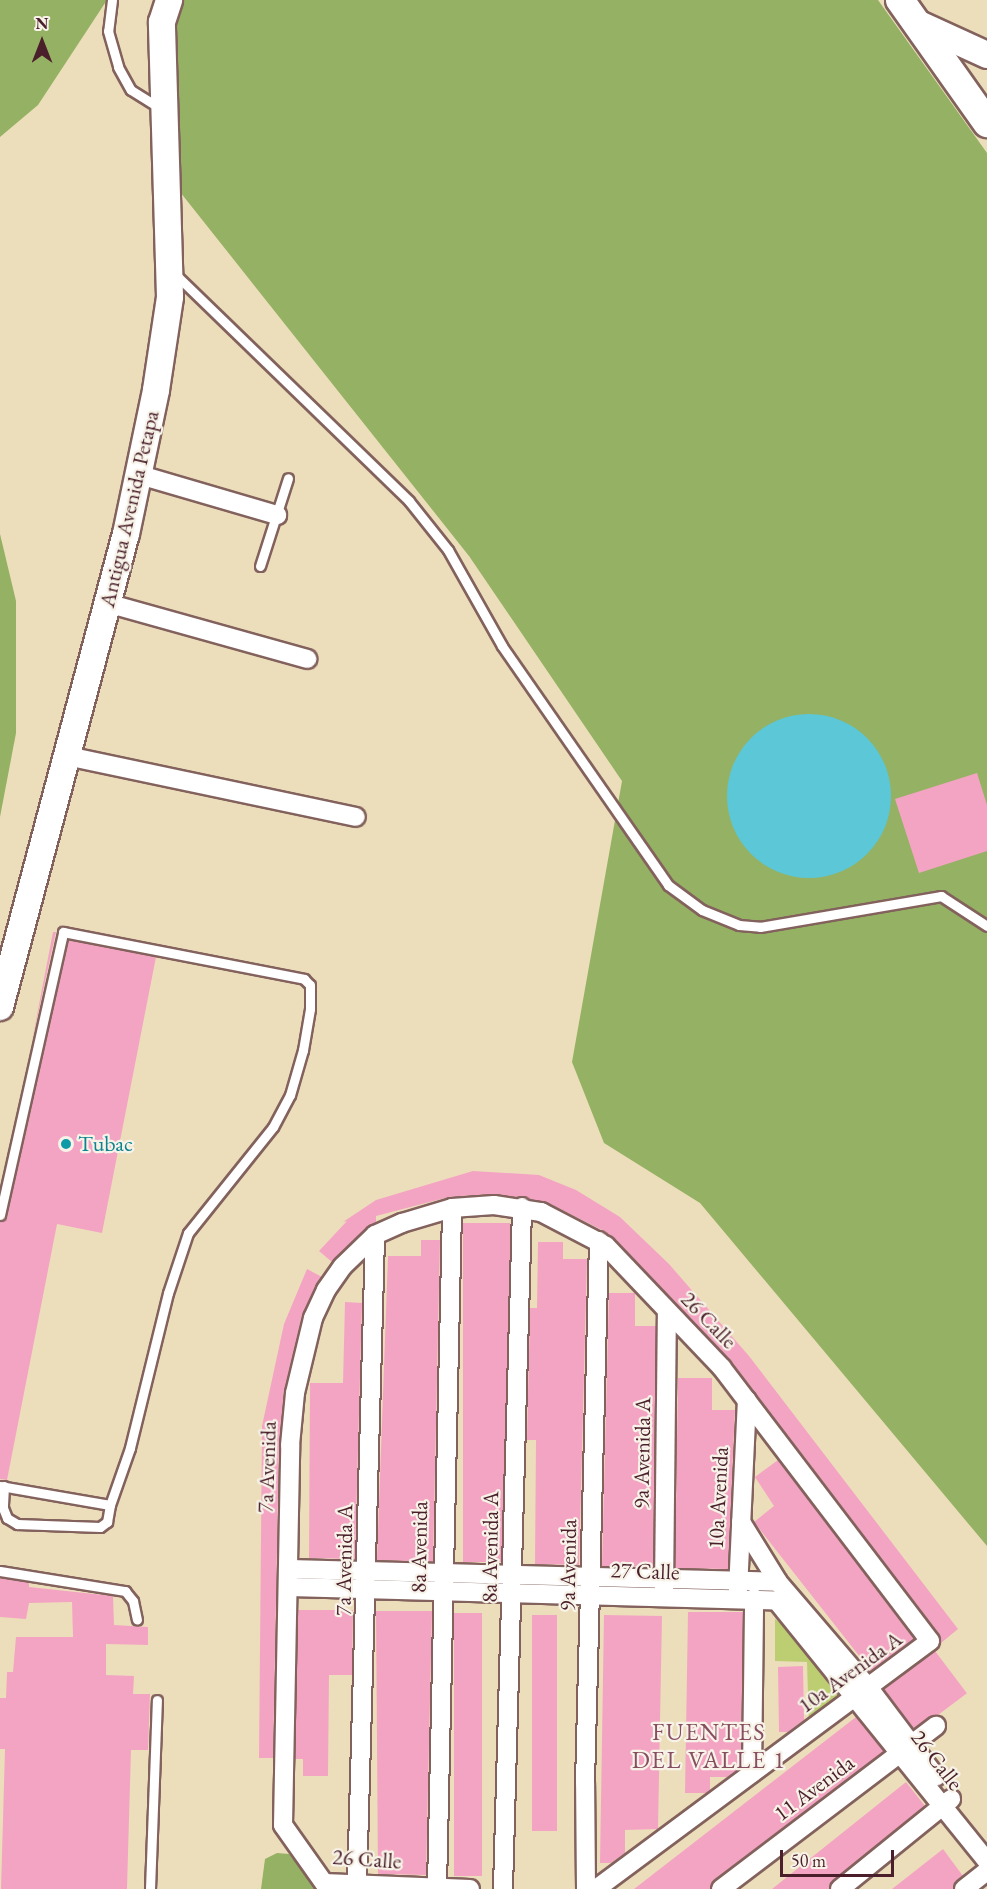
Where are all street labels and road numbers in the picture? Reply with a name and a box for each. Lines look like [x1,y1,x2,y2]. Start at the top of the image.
street label: Antigua Avenida Petapa [94,408,164,610]
street label: 26 Calle [676,1286,742,1354]
street label: 9a Avenida A [628,1397,656,1509]
street label: 7a Avenida [252,1421,282,1513]
street label: 10a Avenida [702,1446,734,1550]
street label: 8a Avenida A [476,1491,504,1603]
street label: 8a Avenida [405,1501,433,1593]
street label: 7a Avenida A [330,1504,358,1616]
street label: 9a Avenida [554,1519,582,1611]
street label: 27 Calle [610,1557,680,1585]
street label: 10a Avenida A [793,1625,907,1719]
street label: 26 Calle [905,1725,969,1795]
street label: 11 Avenida [769,1749,859,1827]
street label: 26 Calle [332,1843,402,1875]

